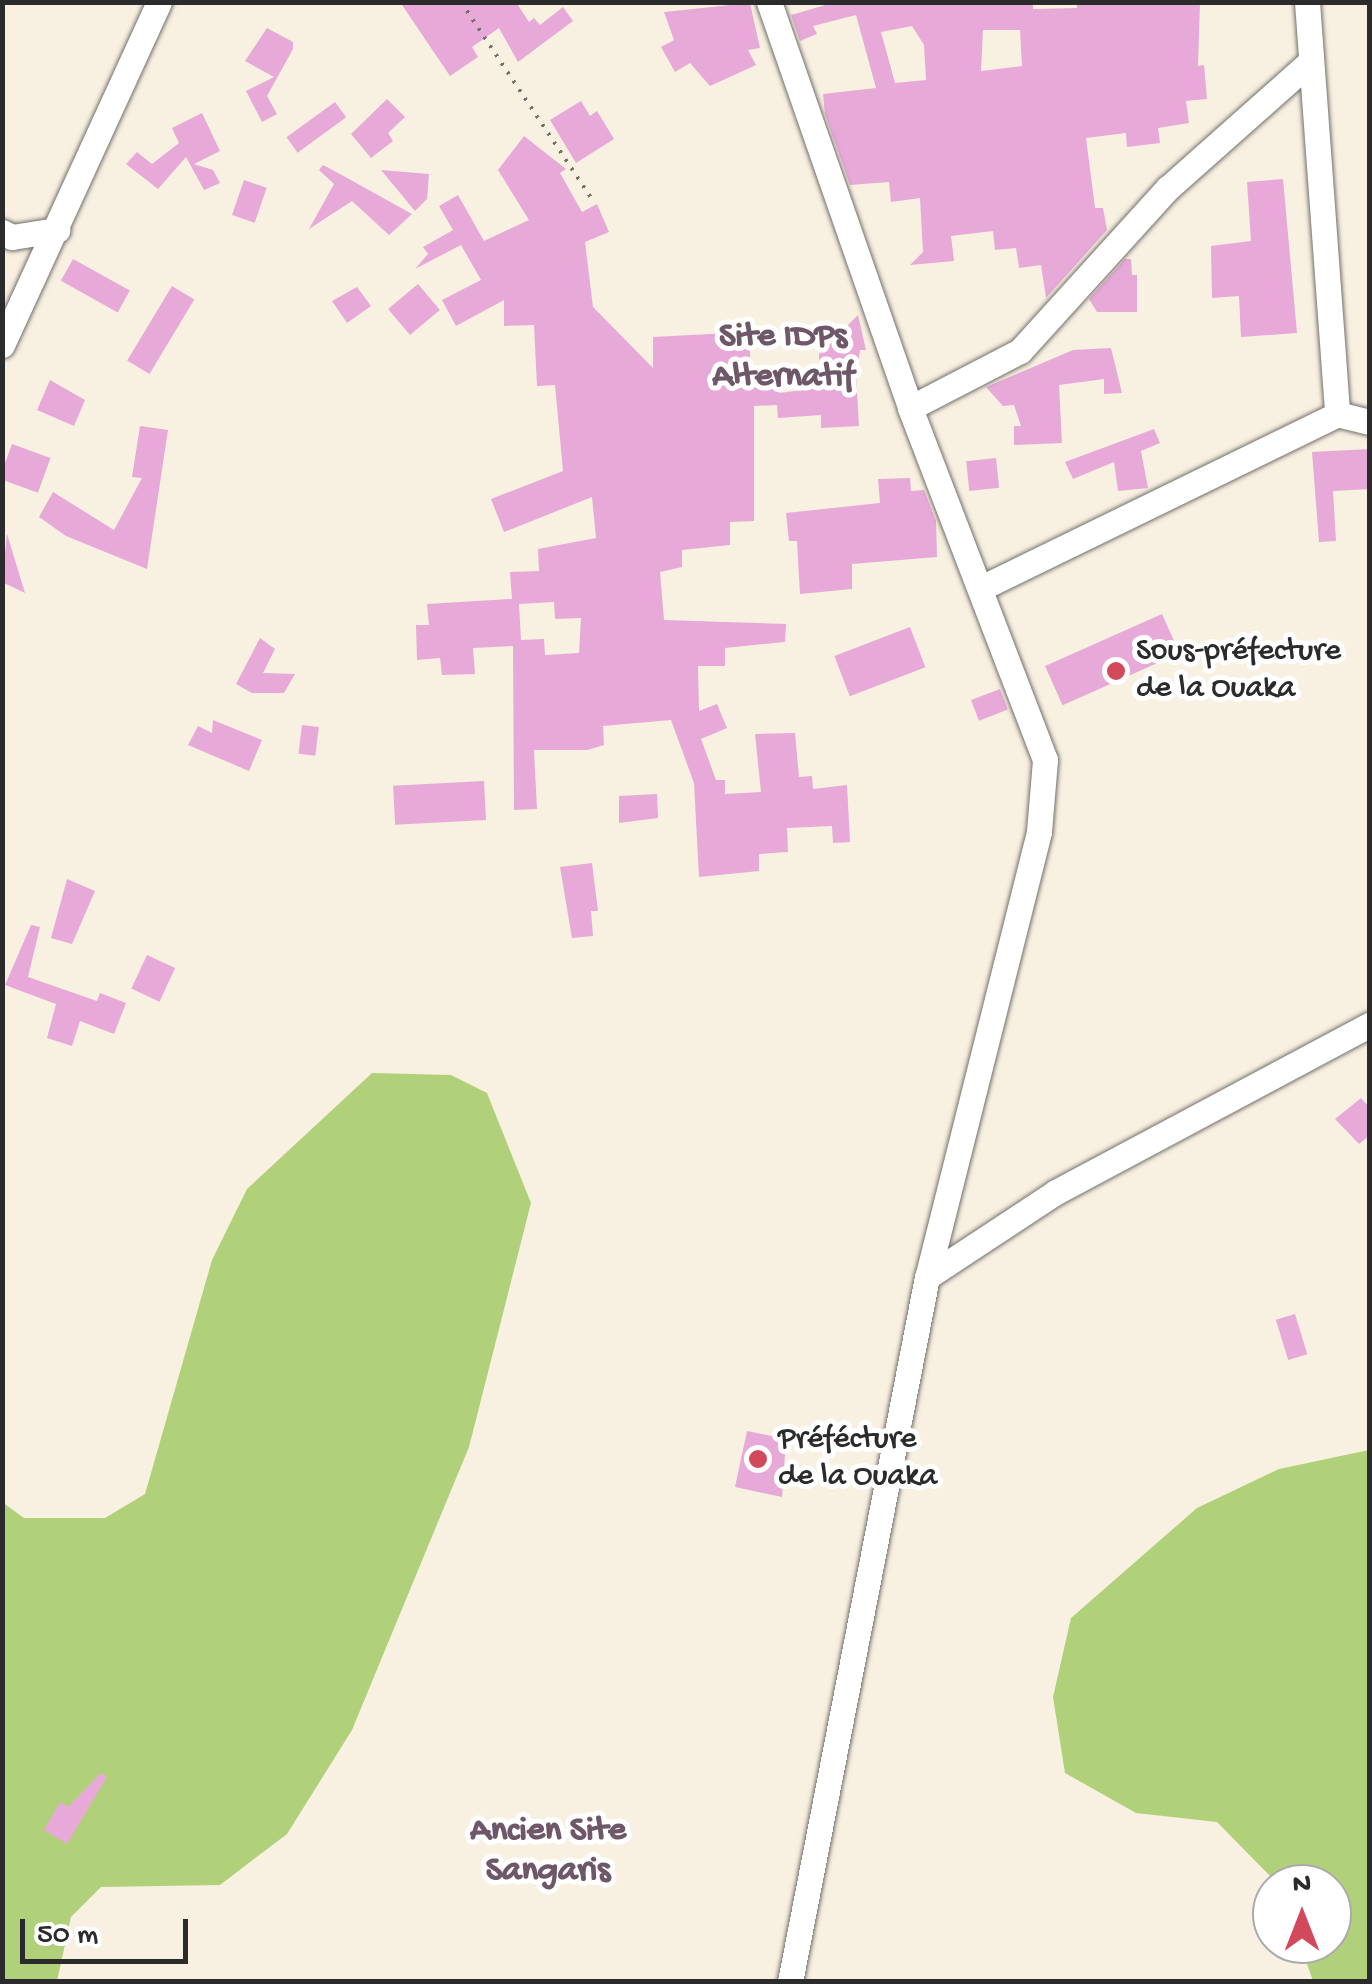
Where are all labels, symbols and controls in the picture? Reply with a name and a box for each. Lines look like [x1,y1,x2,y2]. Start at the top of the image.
district label: Site IDPs Alternatif [712,317,854,399]
place label: Sous-préfecture de la Ouaka [1136,634,1341,709]
marker: Sous-préfecture de la Ouaka [1105,660,1127,682]
place label: Préfécture de la Ouaka [778,1422,937,1497]
marker: Préfécture de la Ouaka [747,1448,769,1470]
district label: Ancien Site Sangaris [470,1811,626,1893]
north arrow [1252,1864,1352,1964]
text: N [1293,1869,1311,1902]
scale bar [25,1899,192,1961]
text: 50 m [37,1919,98,1954]

